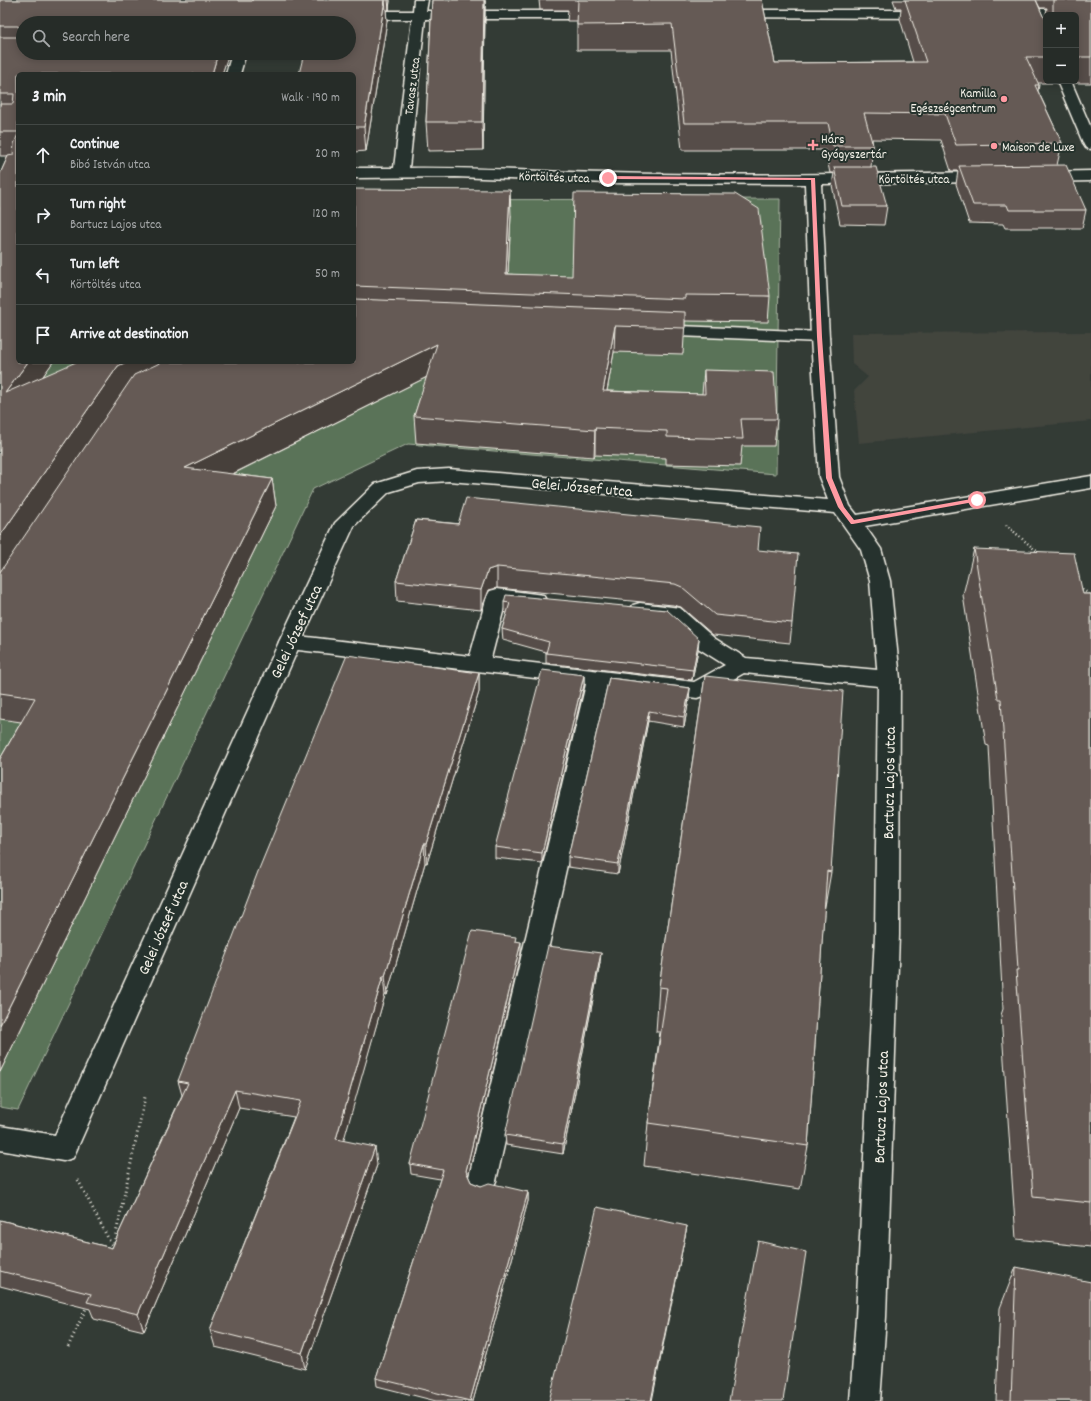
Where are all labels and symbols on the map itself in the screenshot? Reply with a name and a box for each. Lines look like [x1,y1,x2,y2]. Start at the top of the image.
street label: Tavasz utca [401,56,427,116]
place label: Kamilla Egészségcentrum [911,85,997,119]
marker: Kamilla Egészségcentrum [999,94,1009,104]
place label: Hárs Gyógyszertár [821,131,887,165]
place label: Maison de Luxe [1002,139,1075,158]
marker: Hárs Gyógyszertár [808,140,818,150]
marker: Maison de Luxe [989,141,999,151]
street label: Körtöltés utca [518,168,591,189]
route end [599,169,617,187]
street label: Körtöltés utca [879,171,950,190]
street label: Gelei József utca [530,473,634,504]
route start [968,491,986,509]
street label: Gelei József utca [265,581,329,683]
street label: Bartucz Lajos utca [878,726,903,839]
street label: Gelei József utca [133,877,196,979]
street label: Bartucz Lajos utca [869,1050,896,1164]

